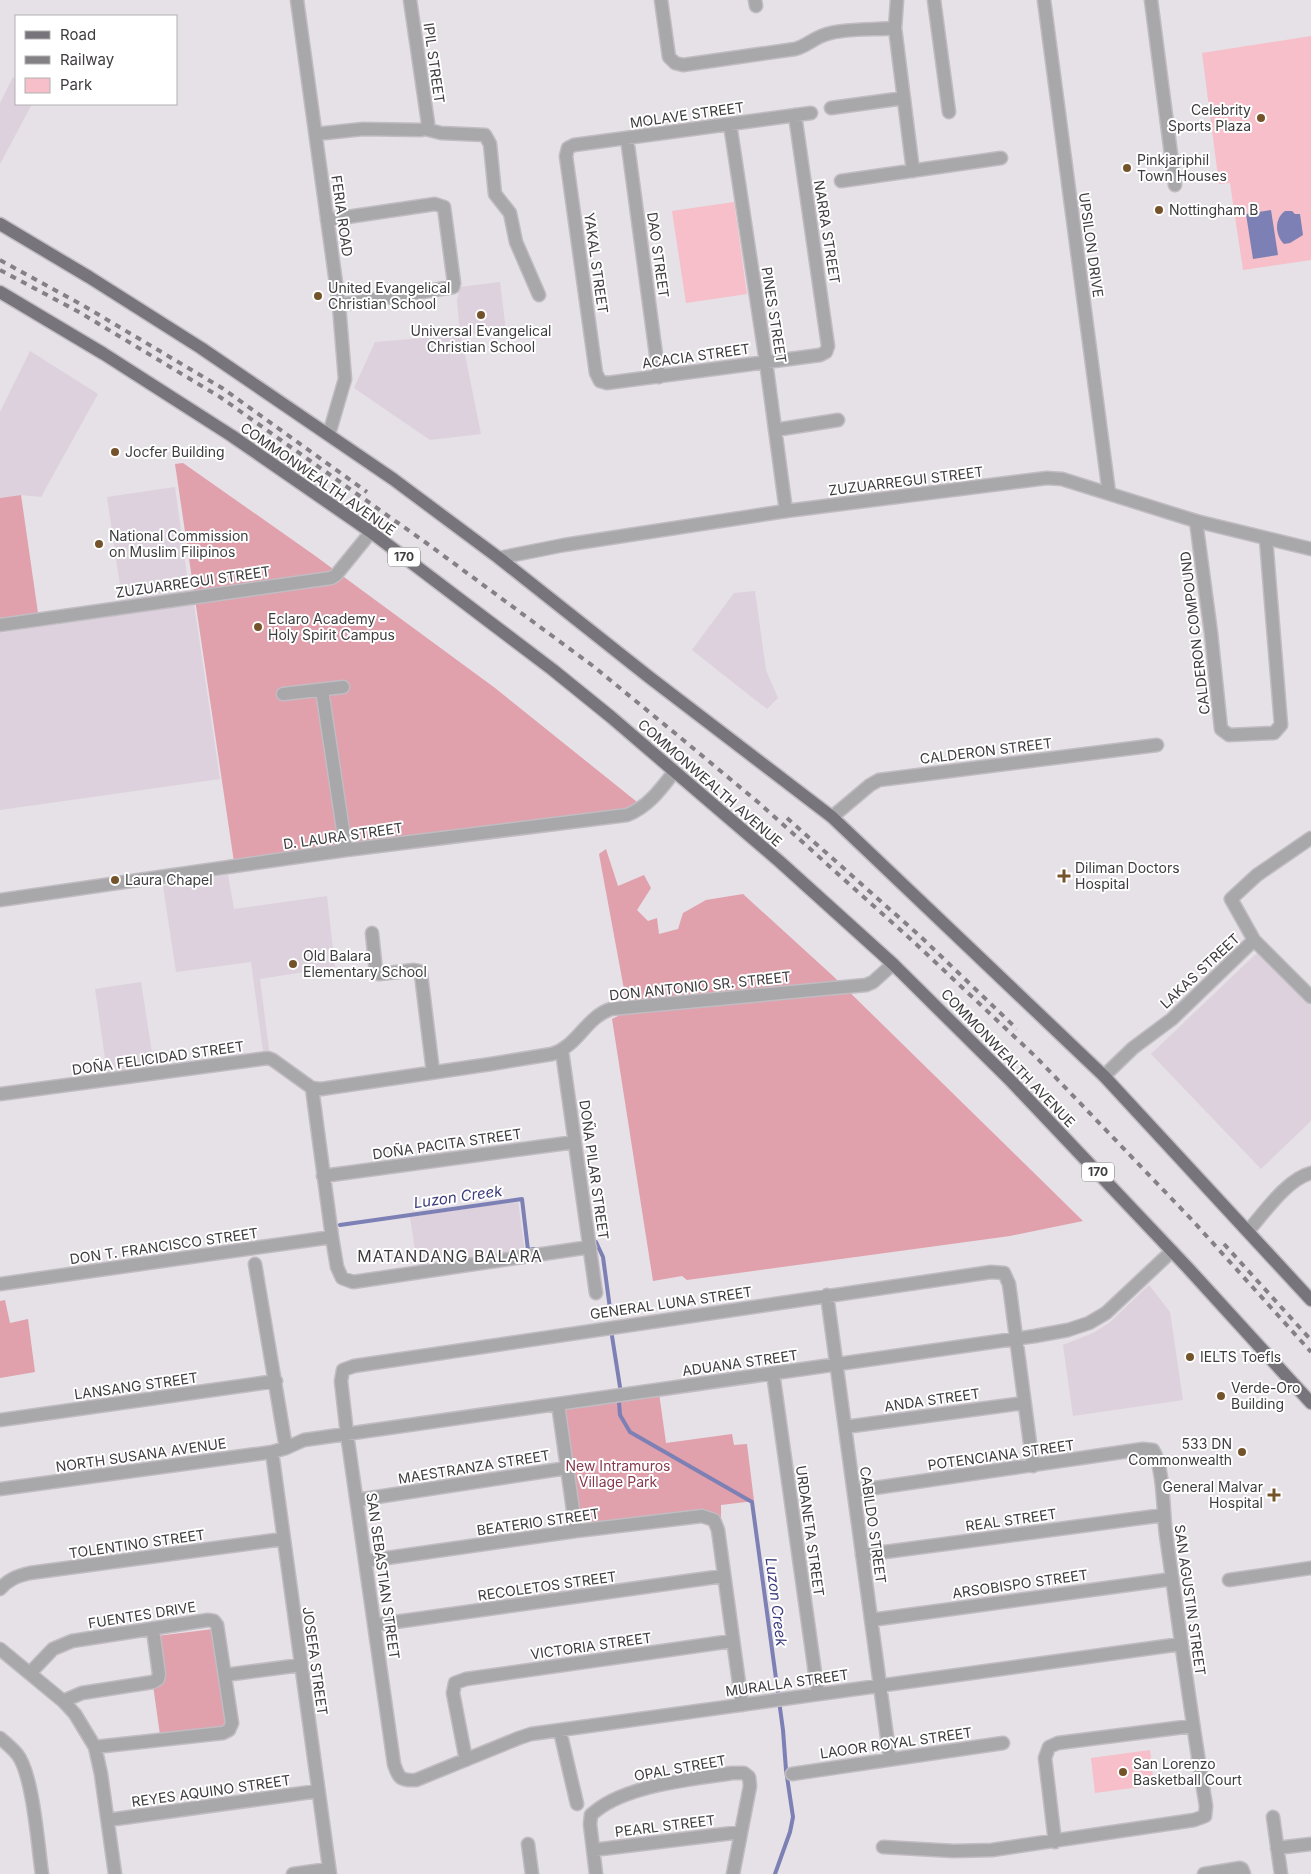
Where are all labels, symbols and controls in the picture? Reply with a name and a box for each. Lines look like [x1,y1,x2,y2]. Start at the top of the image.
legend [15,15,178,105]
street label: IPIL STREET [420,22,449,104]
text: Road [60,25,96,44]
text: Railway [60,50,115,69]
text: Park [60,75,93,94]
street label: MOLAVE STREET [629,98,745,131]
place label: Celebrity Sports Plaza [1168,101,1251,134]
marker: Celebrity Sports Plaza [1255,112,1267,124]
place label: Pinkjariphil Town Houses [1137,151,1227,184]
marker: Pinkjariphil Town Houses [1121,162,1133,174]
street label: FERIA ROAD [328,174,357,258]
street label: NARRA STREET [811,179,844,285]
street label: UPSILON DRIVE [1076,191,1107,298]
place label: Nottingham B [1169,201,1259,218]
marker: Nottingham B [1153,204,1165,216]
street label: YAKAL STREET [581,211,612,315]
street label: DAO STREET [644,211,673,299]
street label: PINES STREET [758,265,791,364]
place label: United Evangelical Christian School [328,279,450,312]
marker: United Evangelical Christian School [312,290,324,302]
marker: Universal Evangelical Christian School [475,309,487,321]
place label: Universal Evangelical Christian School [411,322,551,355]
street label: ACACIA STREET [641,340,751,371]
street label: COMMONWEALTH AVENUE [237,418,399,539]
place label: Jocfer Building [125,443,225,460]
marker: Jocfer Building [109,446,121,458]
street label: ZUZUARREGUI STREET [828,463,984,498]
place label: National Commission on Muslim Filipinos [109,527,249,560]
marker: National Commission on Muslim Filipinos [93,538,105,550]
road number: 170 [388,548,420,566]
street label: CALDERON COMPOUND [1176,550,1213,716]
street label: ZUZUARREGUI STREET [115,562,271,601]
place label: Eclaro Academy - Holy Spirit Campus [268,610,395,643]
marker: Eclaro Academy - Holy Spirit Campus [252,621,264,633]
street label: COMMONWEALTH AVENUE [635,715,786,850]
street label: CALDERON STREET [919,734,1053,767]
street label: D. LAURA STREET [282,819,404,852]
place label: Diliman Doctors Hospital [1075,859,1180,892]
marker: Diliman Doctors Hospital [1057,869,1071,883]
place label: Laura Chapel [125,871,213,888]
marker: Laura Chapel [109,874,121,886]
street label: LAKAS STREET [1156,929,1243,1012]
place label: Old Balara Elementary School [303,947,427,980]
marker: Old Balara Elementary School [287,958,299,970]
street label: DON ANTONIO SR. STREET [608,968,792,1004]
street label: COMMONWEALTH AVENUE [938,985,1079,1130]
street label: DOÑA FELICIDAD STREET [71,1037,245,1078]
street label: DOÑA PILAR STREET [576,1099,613,1241]
street label: DOÑA PACITA STREET [371,1125,523,1162]
road number: 170 [1082,1162,1114,1182]
water label: Luzon Creek [412,1181,504,1212]
street label: DON T. FRANCISCO STREET [69,1224,259,1267]
district label: MATANDANG BALARA [357,1246,543,1266]
street label: GENERAL LUNA STREET [589,1283,753,1322]
street label: ADUANA STREET [681,1346,799,1379]
place label: IELTS Toefls [1200,1348,1281,1365]
marker: IELTS Toefls [1184,1351,1196,1363]
street label: LANSANG STREET [73,1368,199,1403]
place label: Verde-Oro Building [1231,1379,1300,1412]
street label: ANDA STREET [883,1384,981,1415]
marker: Verde-Oro Building [1215,1390,1227,1402]
street label: NORTH SUSANA AVENUE [55,1434,227,1475]
place label: 533 DN Commonwealth [1128,1435,1232,1468]
street label: POTENCIANA STREET [927,1436,1075,1473]
street label: MAESTRANZA STREET [397,1446,551,1487]
marker: 533 DN Commonwealth [1236,1446,1248,1458]
park label: New Intramuros Village Park [566,1457,670,1490]
street label: URDANETA STREET [793,1464,828,1597]
street label: CABILDO STREET [857,1465,890,1585]
place label: General Malvar Hospital [1163,1478,1263,1511]
marker: General Malvar Hospital [1267,1488,1281,1502]
street label: SAN SEBASTIAN STREET [363,1491,404,1660]
street label: BEATERIO STREET [475,1504,600,1539]
street label: REAL STREET [964,1505,1058,1534]
street label: SAN AGUSTIN STREET [1171,1523,1210,1677]
street label: TOLENTINO STREET [68,1526,206,1561]
water label: Luzon Creek [762,1556,791,1648]
street label: ARSOBISPO STREET [951,1566,1089,1601]
street label: RECOLETOS STREET [477,1567,617,1604]
street label: FUENTES DRIVE [87,1598,197,1631]
street label: JOSEFA STREET [299,1605,332,1716]
street label: VICTORIA STREET [529,1629,653,1662]
street label: MURALLA STREET [724,1665,850,1700]
street label: LAOOR ROYAL STREET [819,1723,973,1762]
street label: OPAL STREET [633,1751,727,1784]
place label: San Lorenzo Basketball Court [1133,1755,1242,1788]
marker: San Lorenzo Basketball Court [1117,1766,1129,1778]
street label: REYES AQUINO STREET [130,1771,292,1810]
street label: PEARL STREET [614,1811,716,1840]

